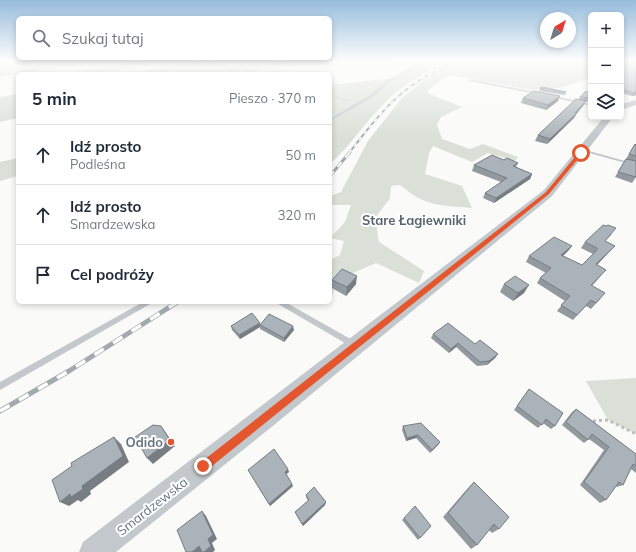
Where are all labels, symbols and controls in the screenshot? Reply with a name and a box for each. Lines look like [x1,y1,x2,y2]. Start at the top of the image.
north arrow [540,12,576,48]
map controls [588,12,624,120]
button: + [588,12,624,48]
search box [16,16,332,60]
icon: search [30,27,52,49]
text: Szukaj tutaj [62,29,144,48]
button: − [588,48,624,84]
button: layers [588,84,624,120]
text: 5 min [32,88,77,109]
text: Pieszo · 370 m [229,90,316,106]
text: Idź prosto [70,137,141,156]
icon: ahead [32,144,54,166]
route start [572,144,590,162]
text: 50 m [286,147,316,163]
text: Podleśna [70,156,125,172]
text: Idź prosto [70,197,141,216]
icon: ahead [32,204,54,226]
text: 320 m [278,207,316,223]
district label: Stare Łagiewniki [362,212,466,228]
text: Smardzewska [70,216,155,232]
icon: arrive [32,264,54,286]
text: Cel podróży [70,265,154,284]
place label: Odido [126,434,163,450]
marker: Odido [166,437,176,447]
route end [194,457,212,475]
street label: Smardzewska [113,473,191,539]

